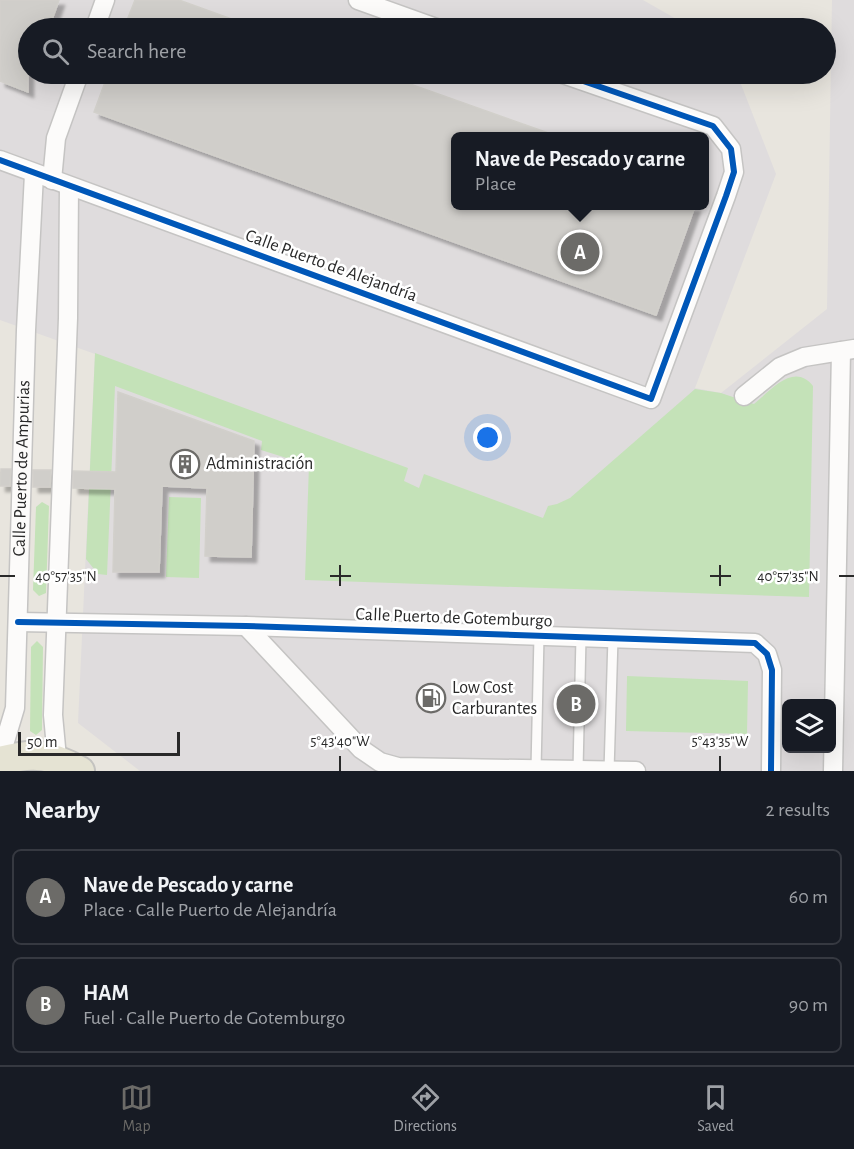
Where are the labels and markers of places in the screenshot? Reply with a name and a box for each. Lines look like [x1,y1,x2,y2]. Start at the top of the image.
pin: A [560,230,600,274]
building icon: Administración [169,448,201,480]
place label: Administración [206,455,313,473]
place label: Low Cost Carburantes [452,679,537,718]
fuel station icon: Low Cost Carburantes [415,682,447,714]
pin: B [556,682,596,726]

